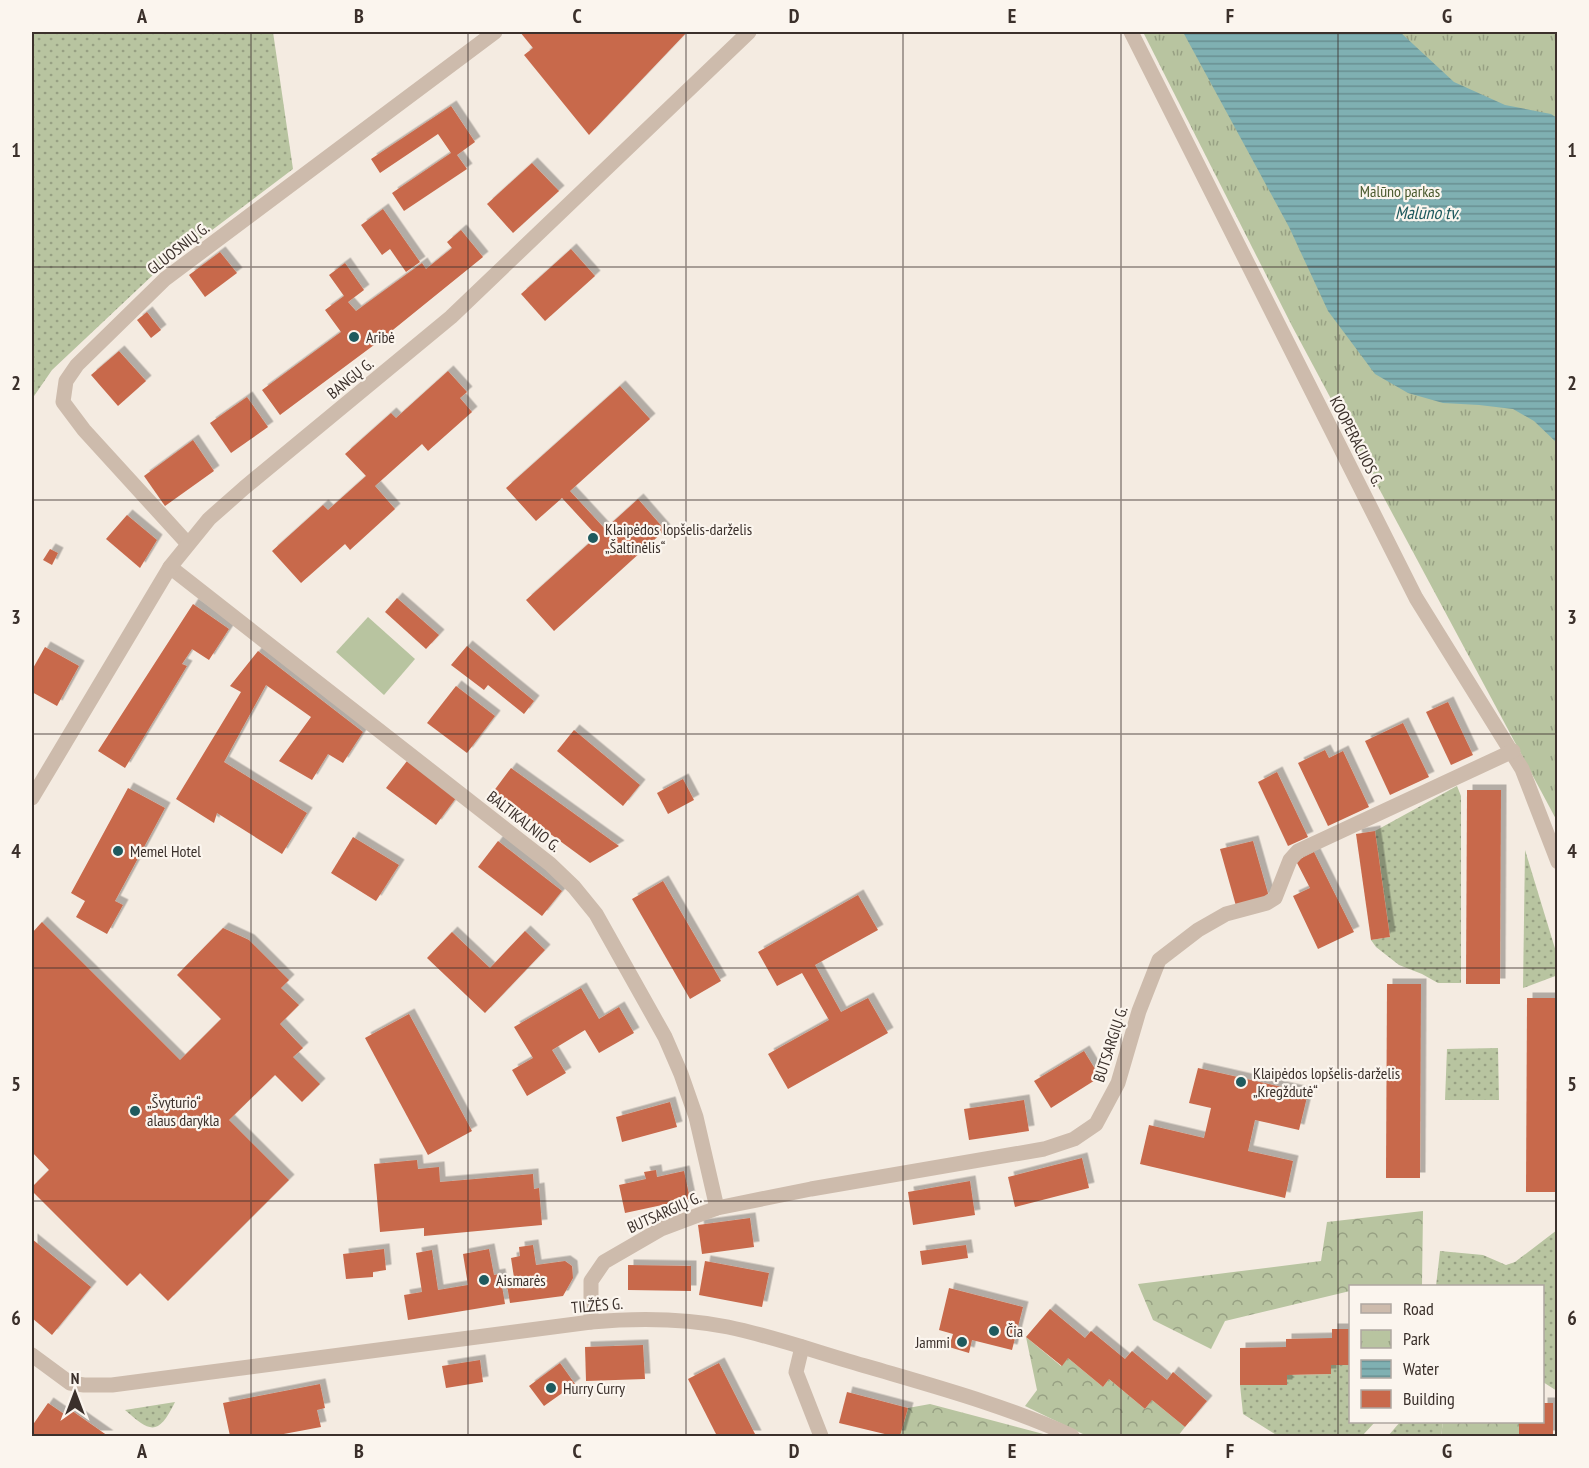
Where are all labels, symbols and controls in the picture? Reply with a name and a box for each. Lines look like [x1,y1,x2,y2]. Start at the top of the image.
text: A [136,3,148,29]
text: B [354,3,364,29]
text: C [572,3,582,29]
text: D [789,3,800,29]
text: E [1008,3,1016,29]
text: F [1226,3,1234,29]
text: G [1442,3,1452,29]
text: 1 [11,137,21,163]
text: 1 [1567,137,1577,163]
park label: Malūno parkas [1360,181,1440,201]
water label: Malūno tv. [1395,201,1460,224]
street label: GLUOSNIŲ G. [143,217,213,278]
place label: Aribė [366,327,395,347]
marker: Aribė [347,330,361,344]
street label: BANGŲ G. [323,353,377,403]
text: 2 [11,370,21,396]
text: 2 [1567,370,1577,396]
street label: KOOPERACIJOS G. [1326,393,1388,490]
place label: Klaipėdos lopšelis-darželis „Šaltinėlis“ [605,519,752,557]
marker: Klaipėdos lopšelis-darželis „Šaltinėlis“ [586,531,600,545]
text: 3 [11,604,21,630]
text: 3 [1567,604,1577,630]
street label: BALTIKALNIO G. [483,786,565,856]
text: 4 [11,838,21,864]
text: 4 [1567,838,1577,864]
place label: Memel Hotel [130,841,201,861]
marker: Memel Hotel [111,844,125,858]
street label: BUTSARGIŲ G. [1088,1003,1132,1085]
place label: Klaipėdos lopšelis-darželis „Kregždutė“ [1253,1063,1400,1101]
text: 5 [11,1071,21,1097]
text: 5 [1567,1071,1577,1097]
marker: Klaipėdos lopšelis-darželis „Kregždutė“ [1234,1075,1248,1089]
place label: „Švyturio“ alaus darykla [147,1092,219,1130]
marker: „Švyturio“ alaus darykla [128,1104,142,1118]
street label: BUTSARGIŲ G. [624,1187,704,1237]
place label: Aismarės [496,1270,546,1290]
marker: Aismarės [477,1273,491,1287]
legend [1349,1285,1544,1423]
street label: TILŽĖS G. [570,1293,624,1317]
text: Road [1403,1297,1434,1320]
text: 6 [11,1305,21,1331]
text: 6 [1567,1305,1577,1331]
place label: Čia [1006,1321,1023,1341]
marker: Čia [987,1324,1001,1338]
text: Park [1403,1327,1430,1350]
place label: Jammi [914,1332,950,1352]
marker: Jammi [955,1335,969,1349]
text: Water [1403,1357,1439,1380]
north arrow [45,1363,105,1423]
text: N [71,1368,79,1388]
place label: Hurry Curry [563,1378,625,1398]
marker: Hurry Curry [544,1381,558,1395]
text: Building [1403,1387,1455,1410]
text: A [136,1438,148,1464]
text: B [354,1438,364,1464]
text: C [572,1438,582,1464]
text: D [789,1438,800,1464]
text: E [1008,1438,1016,1464]
text: F [1226,1438,1234,1464]
text: G [1442,1438,1452,1464]

